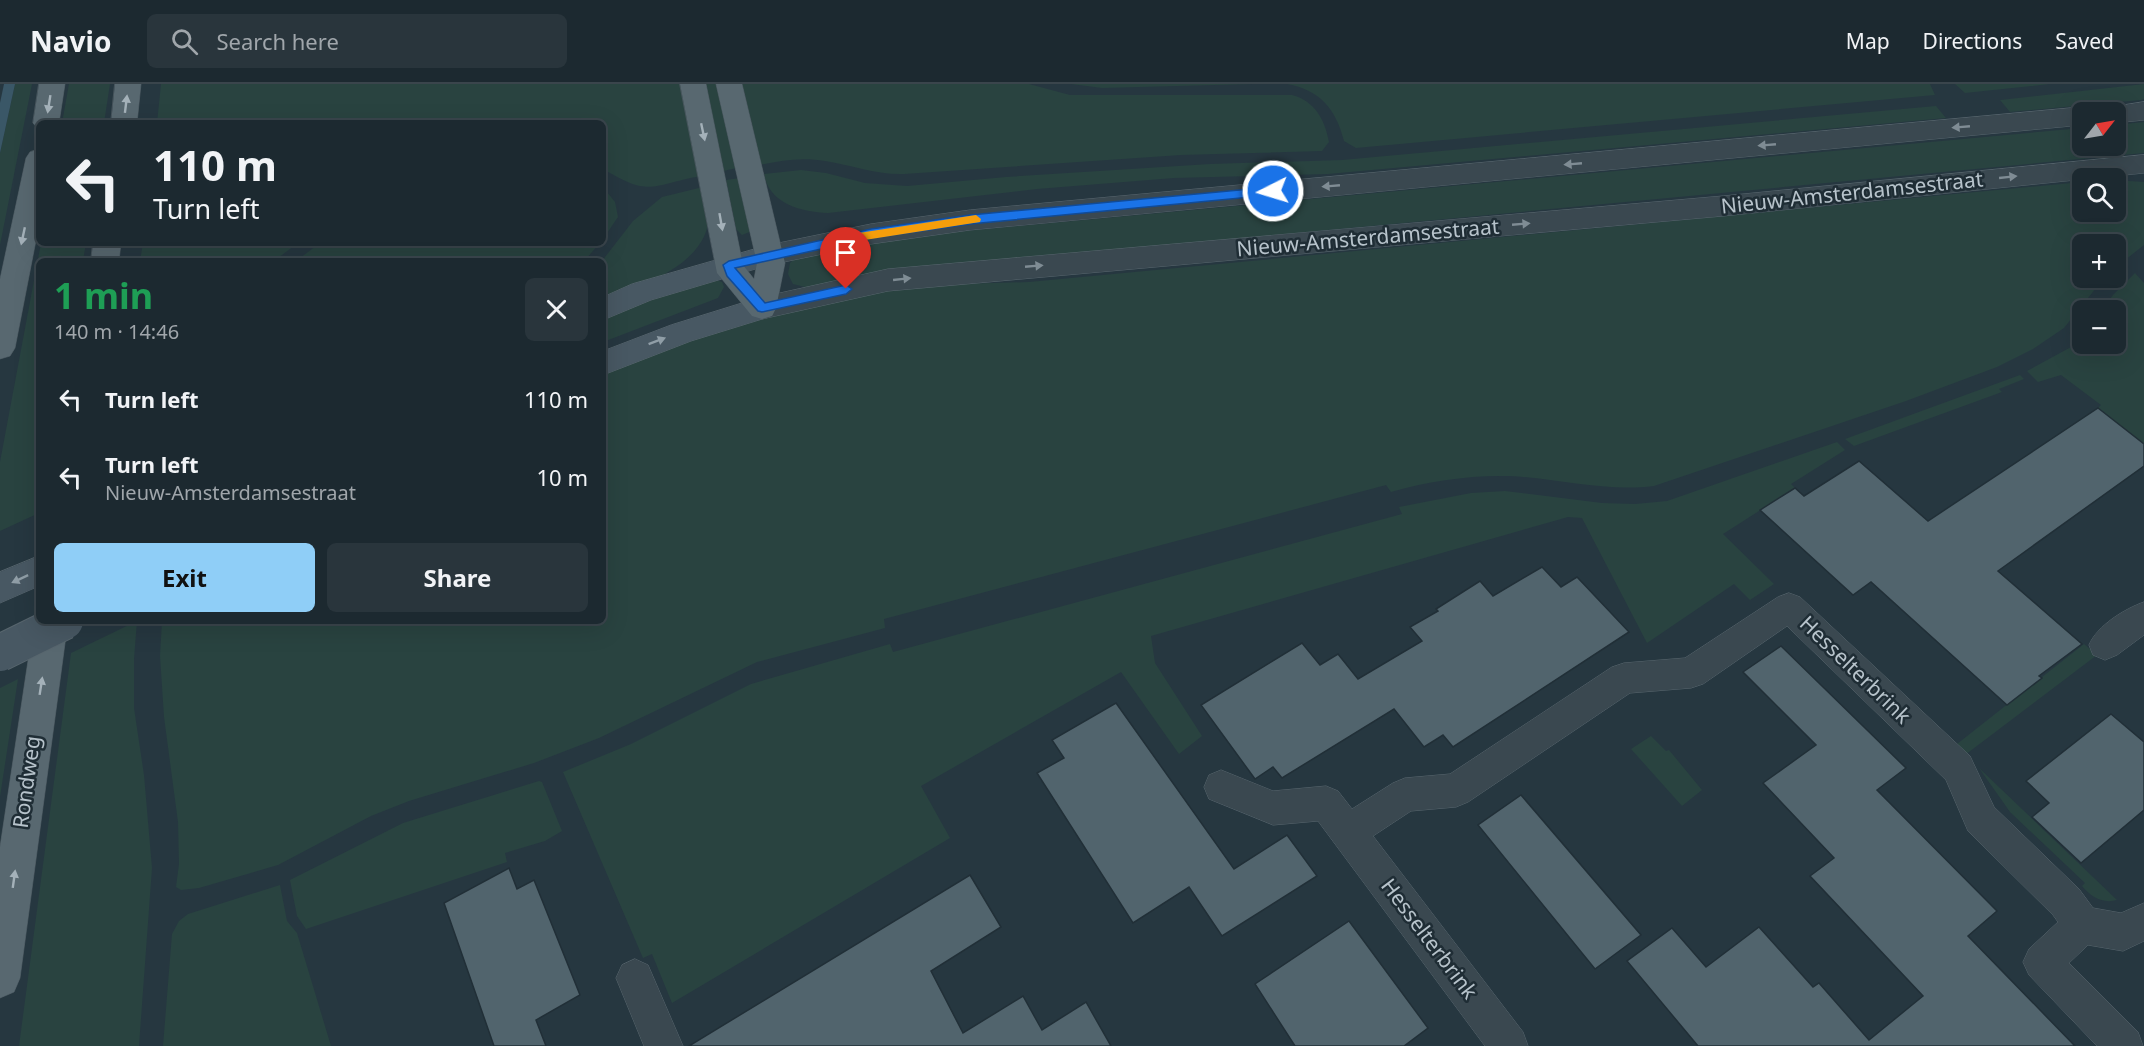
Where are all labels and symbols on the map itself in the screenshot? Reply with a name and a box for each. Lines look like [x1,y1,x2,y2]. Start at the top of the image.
one-way arrow [44,94,53,113]
one-way arrow [121,94,131,113]
north arrow [2072,102,2126,156]
one-way arrow [699,122,708,141]
one-way arrow [1951,122,1970,132]
one-way arrow [1757,140,1776,150]
position arrow [1241,159,1305,223]
one-way arrow [1563,159,1582,169]
street label: Nieuw-Amsterdamsestraat [1719,164,1985,220]
one-way arrow [1999,172,2018,182]
one-way arrow [1322,181,1341,191]
street label: Nieuw-Amsterdamsestraat [1235,212,1501,262]
one-way arrow [717,213,726,232]
one-way arrow [1512,219,1531,229]
one-way arrow [18,227,27,246]
pin [820,227,871,289]
one-way arrow [1025,262,1044,271]
one-way arrow [892,274,911,284]
one-way arrow [649,336,667,346]
one-way arrow [11,575,28,584]
street label: Hesselterbrink [1794,609,1918,730]
one-way arrow [36,676,45,695]
street label: Rondweg [6,734,46,830]
one-way arrow [9,869,18,888]
street label: Hesselterbrink [1375,872,1485,1005]

